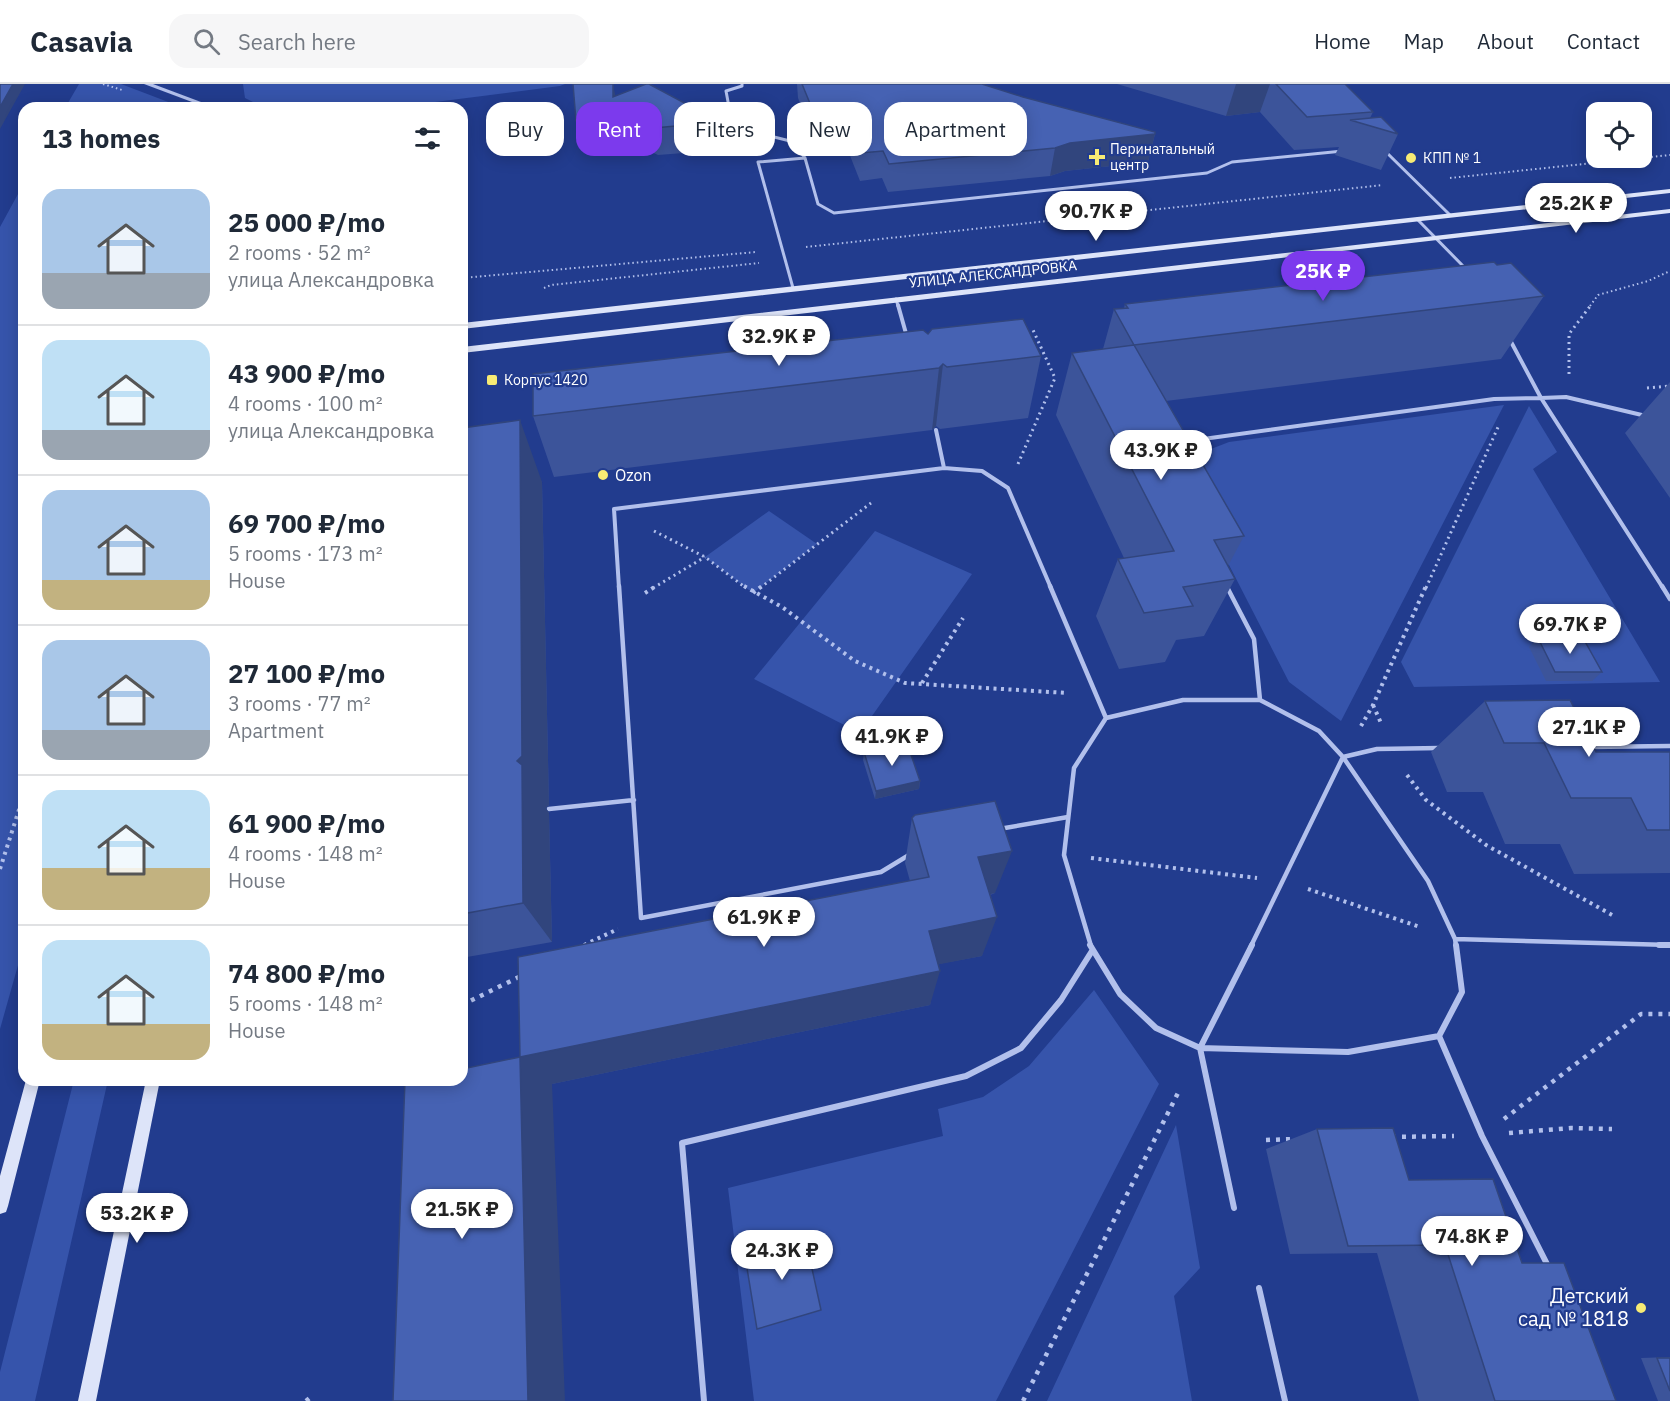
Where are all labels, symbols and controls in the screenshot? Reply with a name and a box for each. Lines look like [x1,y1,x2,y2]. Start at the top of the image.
search box [169,14,589,68]
text: Casavia [30,23,133,60]
icon: search [190,25,223,58]
text: Search here [238,27,356,56]
text: Home [1314,27,1371,55]
text: Map [1404,27,1444,55]
text: About [1477,27,1534,55]
text: Contact [1567,27,1640,55]
chip: Buy [486,102,564,156]
chip: Rent [576,102,662,156]
chip: Filters [674,102,775,156]
chip: New [787,102,872,156]
chip: Apartment [884,102,1027,156]
map controls [1586,102,1652,168]
button: locate [1586,102,1652,168]
text: 13 homes [42,121,160,155]
icon: filters [411,122,444,155]
place label: Перинатальный центр [1110,140,1215,174]
marker: Перинатальный центр [1088,148,1106,166]
place label: КПП № 1 [1423,149,1481,167]
marker: КПП № 1 [1404,151,1418,165]
pin: 25.2K ₽ [1521,183,1631,234]
text: 25.2K ₽ [1539,189,1613,216]
pin: 90.7K ₽ [1041,191,1151,242]
text: 90.7K ₽ [1059,197,1133,224]
text: 25 000 ₽/mo [228,205,385,239]
icon: home [90,213,162,285]
text: 2 rooms · 52 m² [228,239,371,266]
pin: 25K ₽ [1281,251,1365,302]
street label: УЛИЦА АЛЕКСАНДРОВКА [908,256,1078,292]
text: 25K ₽ [1295,257,1351,284]
text: улица Александровка [228,266,434,293]
pin: 32.9K ₽ [724,316,834,367]
text: 32.9K ₽ [742,322,816,349]
text: 43 900 ₽/mo [228,356,385,390]
icon: home [90,364,162,436]
place label: Корпус 1420 [504,371,588,389]
marker: Корпус 1420 [485,373,499,387]
text: 4 rooms · 100 m² [228,390,383,417]
text: улица Александровка [228,417,434,444]
pin: 43.9K ₽ [1106,430,1216,481]
text: 43.9K ₽ [1124,436,1198,463]
place label: Ozon [615,465,652,485]
marker: Ozon [596,468,610,482]
text: 69 700 ₽/mo [228,506,385,540]
icon: home [90,514,162,586]
text: 5 rooms · 173 m² [228,540,383,567]
text: House [228,567,285,594]
pin: 69.7K ₽ [1515,604,1625,655]
text: 69.7K ₽ [1533,610,1607,637]
text: 27 100 ₽/mo [228,656,385,690]
icon: home [90,664,162,736]
text: 3 rooms · 77 m² [228,690,371,717]
pin: 27.1K ₽ [1534,707,1644,758]
text: 27.1K ₽ [1552,713,1626,740]
pin: 41.9K ₽ [837,716,947,767]
text: Apartment [228,717,324,744]
text: 41.9K ₽ [855,722,929,749]
text: 61 900 ₽/mo [228,806,385,840]
icon: home [90,814,162,886]
text: 4 rooms · 148 m² [228,840,383,867]
text: House [228,867,285,894]
pin: 61.9K ₽ [709,897,819,948]
text: 61.9K ₽ [727,903,801,930]
text: 74 800 ₽/mo [228,956,385,990]
icon: home [90,964,162,1036]
text: 5 rooms · 148 m² [228,990,383,1017]
text: House [228,1017,285,1044]
pin: 21.5K ₽ [407,1189,517,1240]
pin: 53.2K ₽ [82,1193,192,1244]
text: 21.5K ₽ [425,1195,499,1222]
text: 53.2K ₽ [100,1199,174,1226]
pin: 74.8K ₽ [1417,1216,1527,1267]
text: 74.8K ₽ [1435,1222,1509,1249]
pin: 24.3K ₽ [727,1230,837,1281]
text: 24.3K ₽ [745,1236,819,1263]
place label: Детский сад № 1818 [1518,1282,1629,1332]
marker: Детский сад № 1818 [1634,1301,1648,1315]

